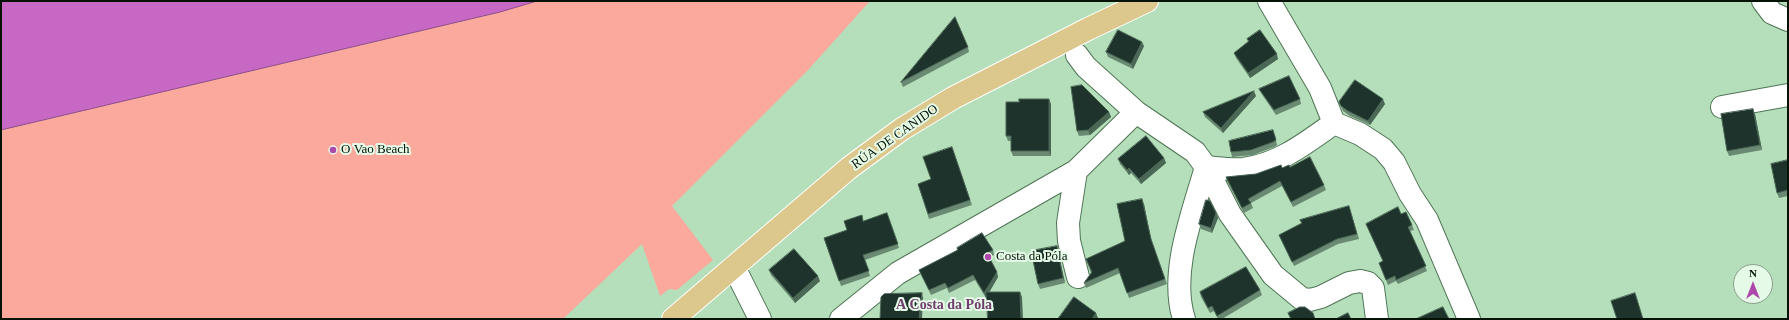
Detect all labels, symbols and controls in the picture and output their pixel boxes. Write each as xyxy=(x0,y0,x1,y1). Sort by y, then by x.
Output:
street label: RÚA DE CANIDO xyxy=(849,101,941,173)
place label: O Vao Beach xyxy=(341,142,410,158)
marker: O Vao Beach xyxy=(328,145,338,155)
place label: Costa da Póla xyxy=(996,249,1067,265)
marker: Costa da Póla xyxy=(983,252,993,262)
north arrow xyxy=(1733,264,1773,304)
text: N xyxy=(1749,267,1757,279)
district label: A Costa da Póla xyxy=(896,297,992,313)

